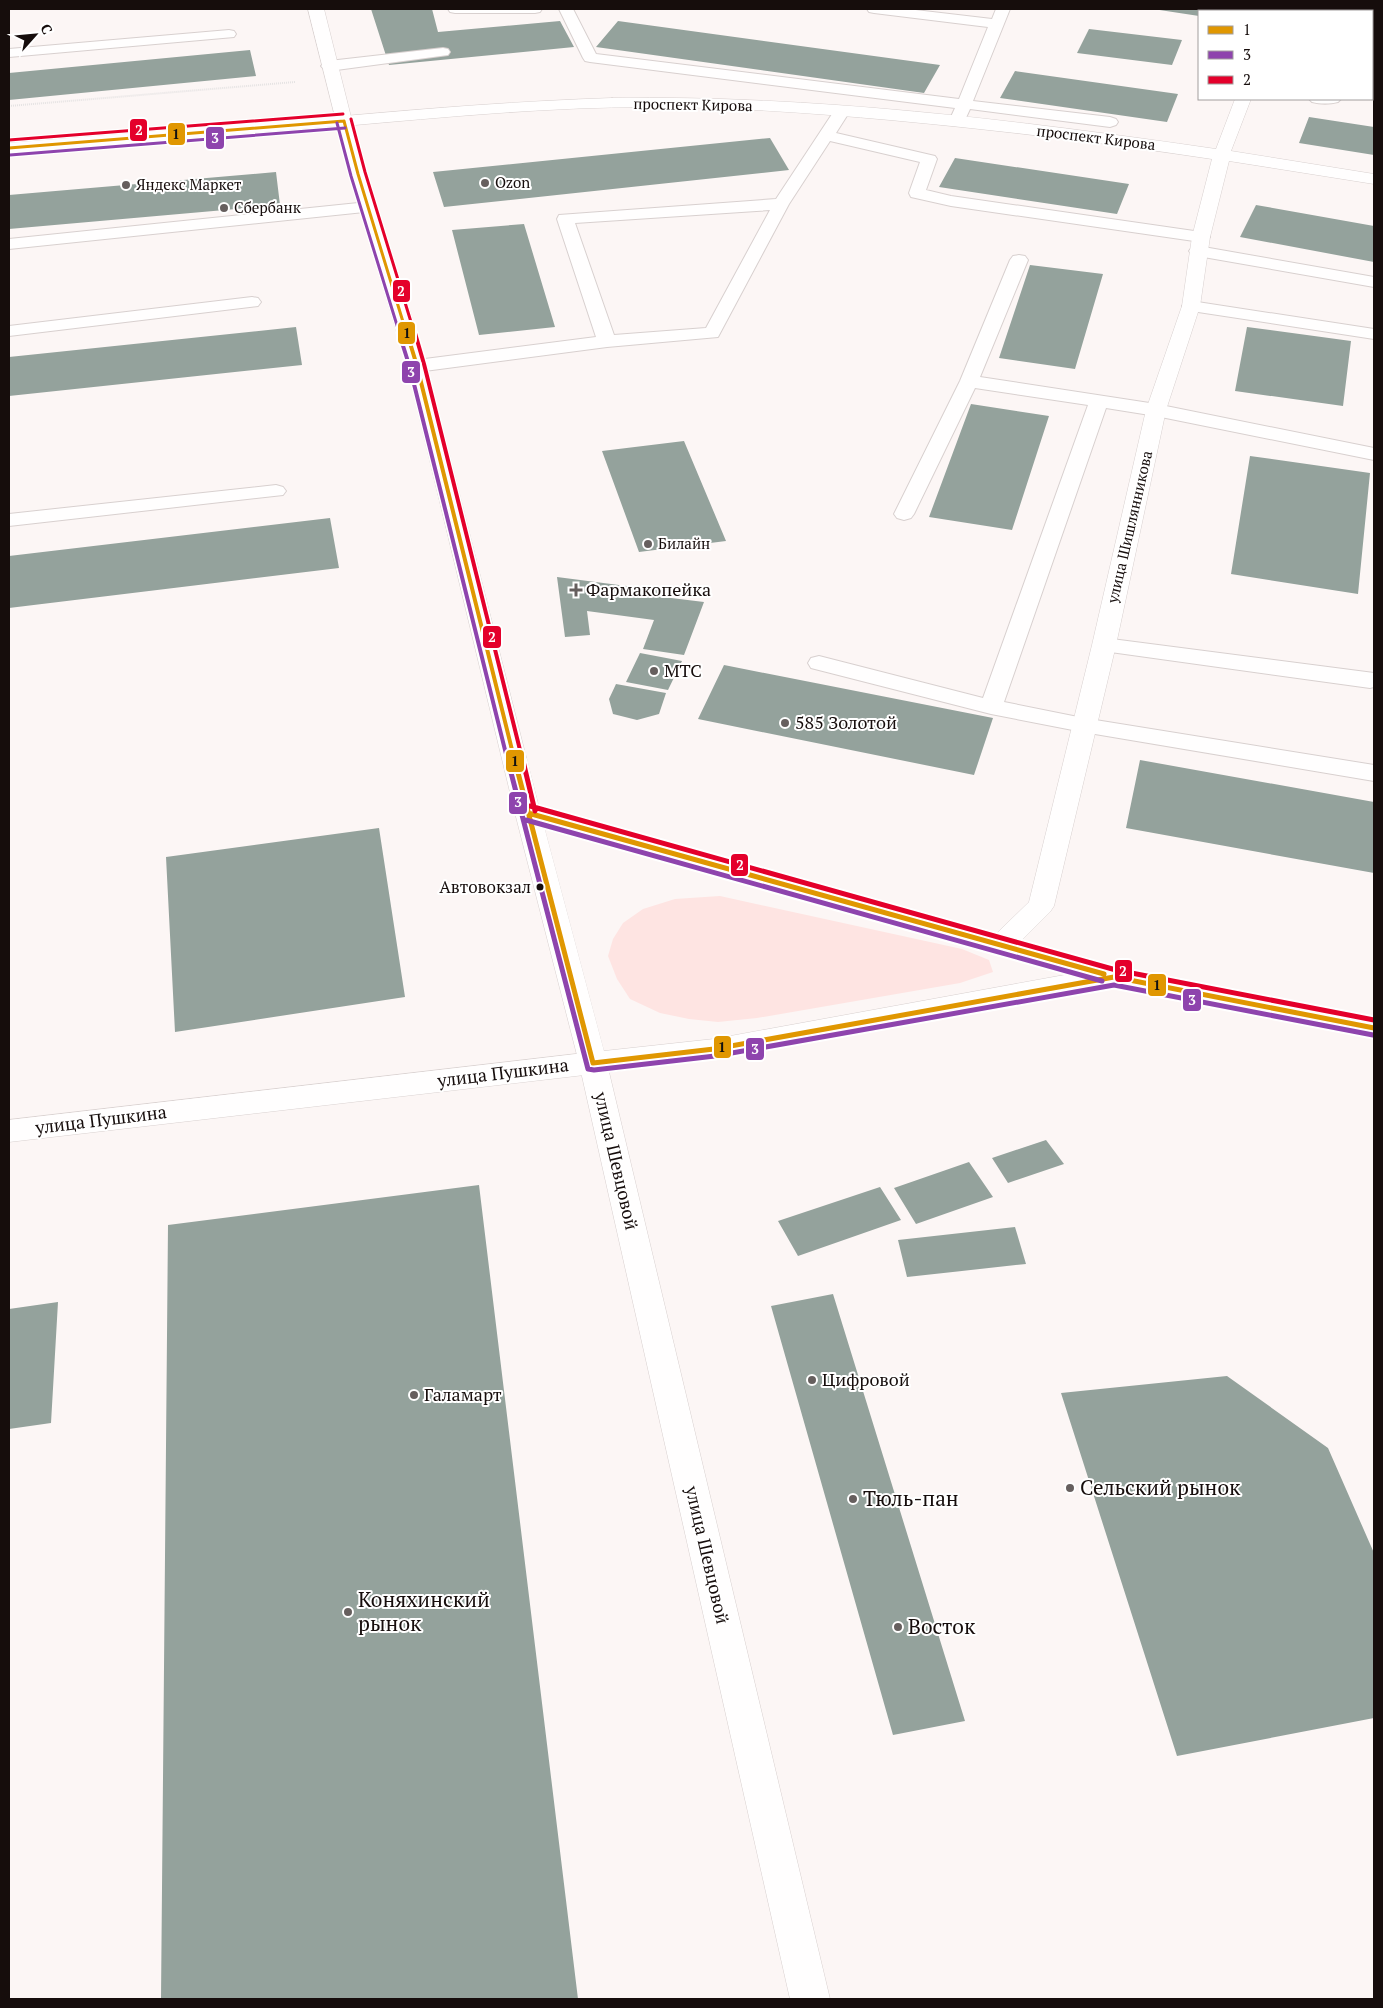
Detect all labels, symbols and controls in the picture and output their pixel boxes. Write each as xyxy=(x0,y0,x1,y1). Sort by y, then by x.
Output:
north arrow xyxy=(10,10,60,60)
legend xyxy=(1198,10,1373,100)
text: 1 xyxy=(1243,19,1251,39)
text: С xyxy=(36,20,58,37)
text: 3 xyxy=(1243,44,1251,64)
text: 2 xyxy=(1243,69,1251,89)
street label: проспект Кирова xyxy=(633,93,753,115)
line badge: 2 xyxy=(129,118,148,142)
text: 2 xyxy=(135,120,143,139)
street label: проспект Кирова xyxy=(1036,120,1157,154)
line badge: 1 xyxy=(167,122,186,146)
text: 1 xyxy=(172,124,180,143)
line badge: 3 xyxy=(205,126,225,150)
text: 3 xyxy=(211,128,219,147)
place label: Ozon xyxy=(495,172,530,192)
place label: Яндекс Маркет xyxy=(136,174,242,194)
marker: Ozon xyxy=(479,177,491,189)
marker: Яндекс Маркет xyxy=(120,179,132,191)
place label: Сбербанк xyxy=(234,197,302,217)
marker: Сбербанк xyxy=(218,202,230,214)
line badge: 2 xyxy=(392,279,411,303)
text: 2 xyxy=(397,281,405,300)
line badge: 1 xyxy=(397,321,416,345)
text: 1 xyxy=(403,323,411,342)
line badge: 3 xyxy=(401,360,421,384)
text: 3 xyxy=(407,362,415,381)
street label: улица Шишлянникова xyxy=(1102,448,1156,606)
place label: Билайн xyxy=(658,533,710,553)
marker: Билайн xyxy=(642,538,654,550)
place label: Фармакопейка xyxy=(586,577,711,601)
marker: Фармакопейка xyxy=(570,584,582,596)
line badge: 2 xyxy=(482,625,502,649)
text: 2 xyxy=(488,627,496,646)
place label: МТС xyxy=(664,658,702,682)
marker: МТС xyxy=(648,665,660,677)
place label: 585 Золотой xyxy=(795,710,897,734)
marker: 585 Золотой xyxy=(779,717,791,729)
line badge: 1 xyxy=(505,749,525,773)
text: 1 xyxy=(511,751,519,770)
line badge: 3 xyxy=(508,791,528,815)
text: 3 xyxy=(514,792,522,811)
line badge: 2 xyxy=(730,853,749,877)
text: 2 xyxy=(736,855,744,874)
place label: Автовокзал xyxy=(439,875,531,898)
marker: Автовокзал xyxy=(535,882,545,892)
line badge: 2 xyxy=(1114,959,1133,983)
text: 2 xyxy=(1119,961,1127,980)
line badge: 1 xyxy=(1147,973,1167,997)
text: 1 xyxy=(1153,975,1161,994)
line badge: 3 xyxy=(1182,988,1202,1012)
text: 3 xyxy=(1188,990,1196,1009)
line badge: 1 xyxy=(713,1035,732,1059)
text: 1 xyxy=(718,1037,726,1056)
line badge: 3 xyxy=(745,1037,765,1061)
text: 3 xyxy=(751,1039,759,1058)
street label: улица Пушкина xyxy=(435,1052,570,1092)
street label: улица Шевцовой xyxy=(589,1089,644,1232)
street label: улица Пушкина xyxy=(33,1099,168,1139)
place label: Цифровой xyxy=(822,1367,910,1391)
marker: Цифровой xyxy=(806,1374,818,1386)
place label: Галамарт xyxy=(424,1382,502,1406)
marker: Галамарт xyxy=(408,1389,420,1401)
place label: Сельский рынок xyxy=(1080,1473,1241,1501)
marker: Сельский рынок xyxy=(1064,1482,1076,1494)
street label: улица Шевцовой xyxy=(680,1483,735,1626)
place label: Тюль-пан xyxy=(863,1484,959,1512)
marker: Тюль-пан xyxy=(847,1493,859,1505)
place label: Коняхинский рынок xyxy=(358,1585,490,1637)
marker: Коняхинский рынок xyxy=(342,1606,354,1618)
place label: Восток xyxy=(908,1612,976,1640)
marker: Восток xyxy=(892,1621,904,1633)

